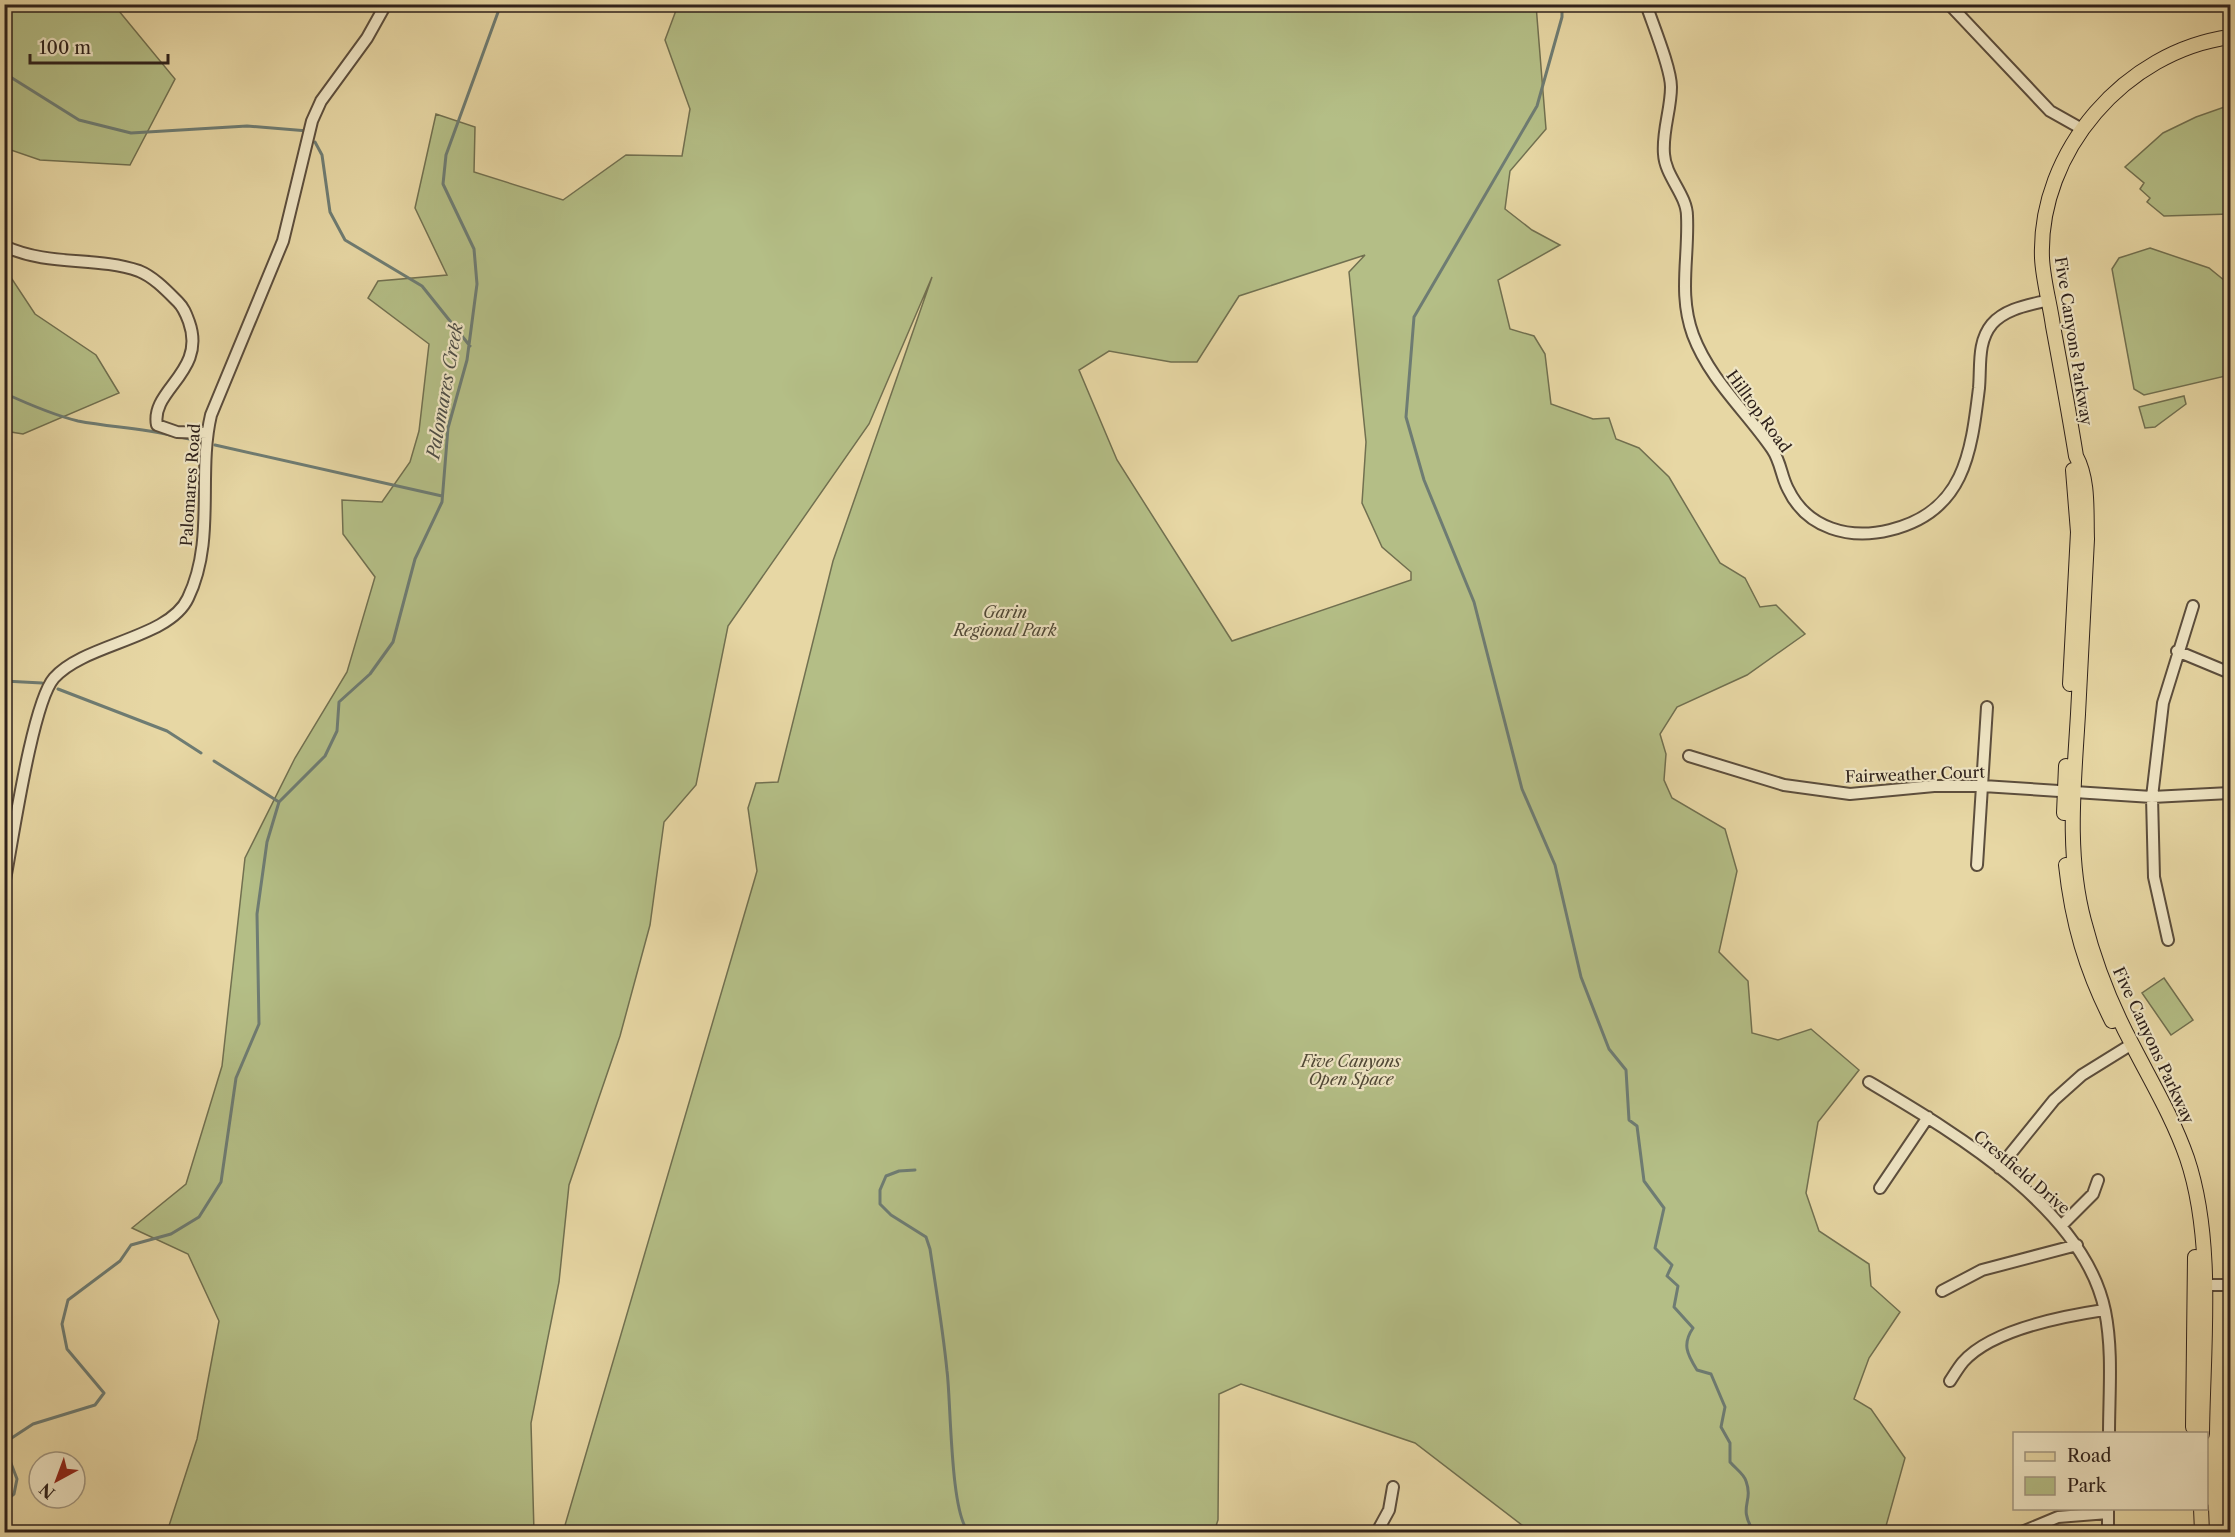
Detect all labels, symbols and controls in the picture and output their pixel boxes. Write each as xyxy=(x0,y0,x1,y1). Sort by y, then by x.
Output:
scale bar xyxy=(30,27,168,65)
text: 100 m xyxy=(39,37,91,59)
street label: Five Canyons Parkway xyxy=(2051,255,2097,428)
water label: Palomares Creek xyxy=(422,321,468,463)
street label: Hilltop Road xyxy=(1722,366,1796,456)
street label: Palomares Road xyxy=(176,423,204,547)
park label: Garin Regional Park xyxy=(951,602,1057,640)
street label: Fairweather Court xyxy=(1845,762,1986,786)
street label: Five Canyons Parkway xyxy=(2109,963,2200,1127)
park label: Five Canyons Open Space xyxy=(1299,1051,1401,1089)
street label: Crestfield Drive xyxy=(1970,1126,2074,1218)
legend xyxy=(2013,1432,2208,1510)
text: Road xyxy=(2067,1445,2112,1467)
north arrow xyxy=(27,1450,87,1510)
text: Park xyxy=(2067,1475,2108,1497)
text: N xyxy=(35,1479,59,1503)

